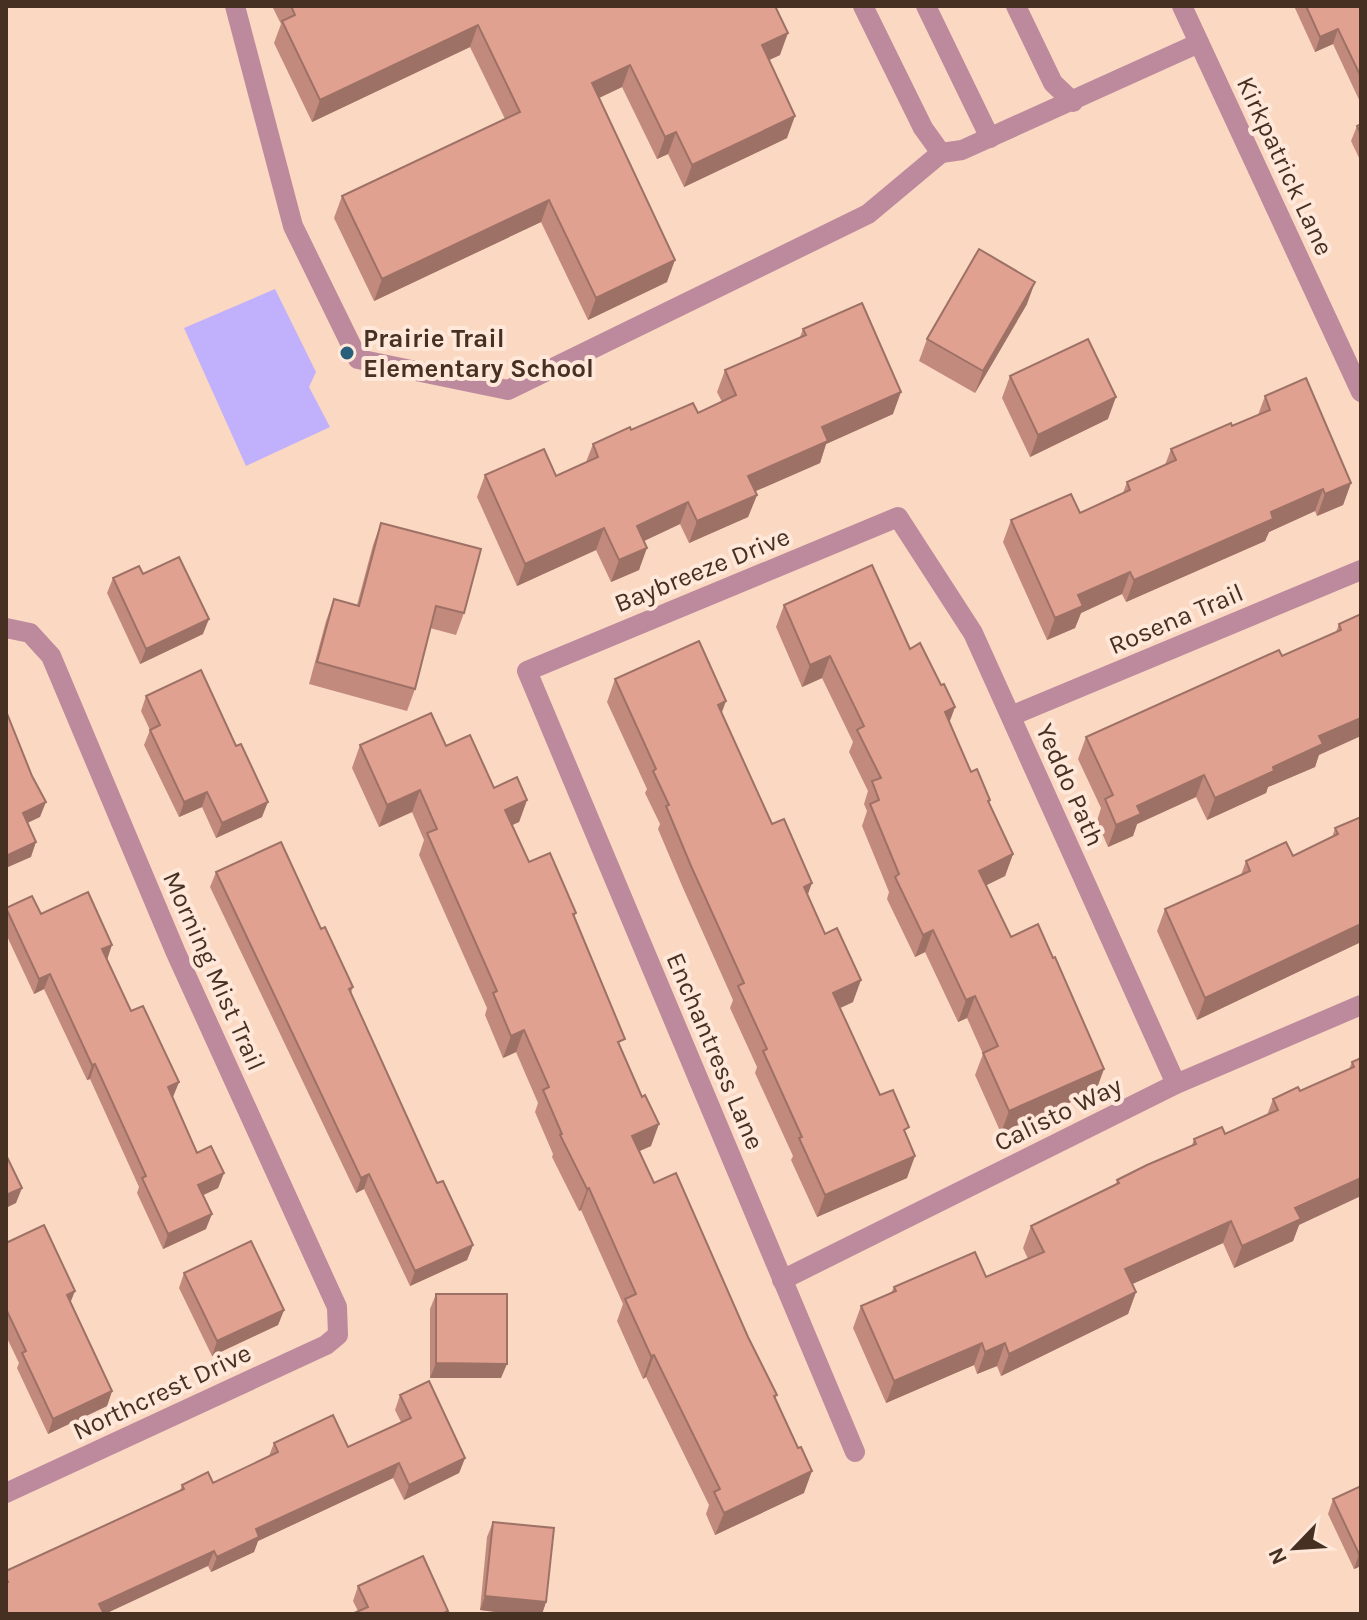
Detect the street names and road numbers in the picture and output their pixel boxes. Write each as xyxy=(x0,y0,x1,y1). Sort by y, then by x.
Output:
street label: Kirkpatrick Lane xyxy=(1230,72,1340,260)
street label: Baybreeze Drive xyxy=(610,521,794,619)
street label: Rosena Trail xyxy=(1104,577,1248,661)
street label: Yeddo Path xyxy=(1029,719,1111,851)
street label: Morning Mist Trail xyxy=(156,867,272,1075)
street label: Enchantress Lane xyxy=(660,948,770,1154)
street label: Calisto Way xyxy=(989,1070,1127,1158)
street label: Northcrest Drive xyxy=(68,1337,256,1447)

